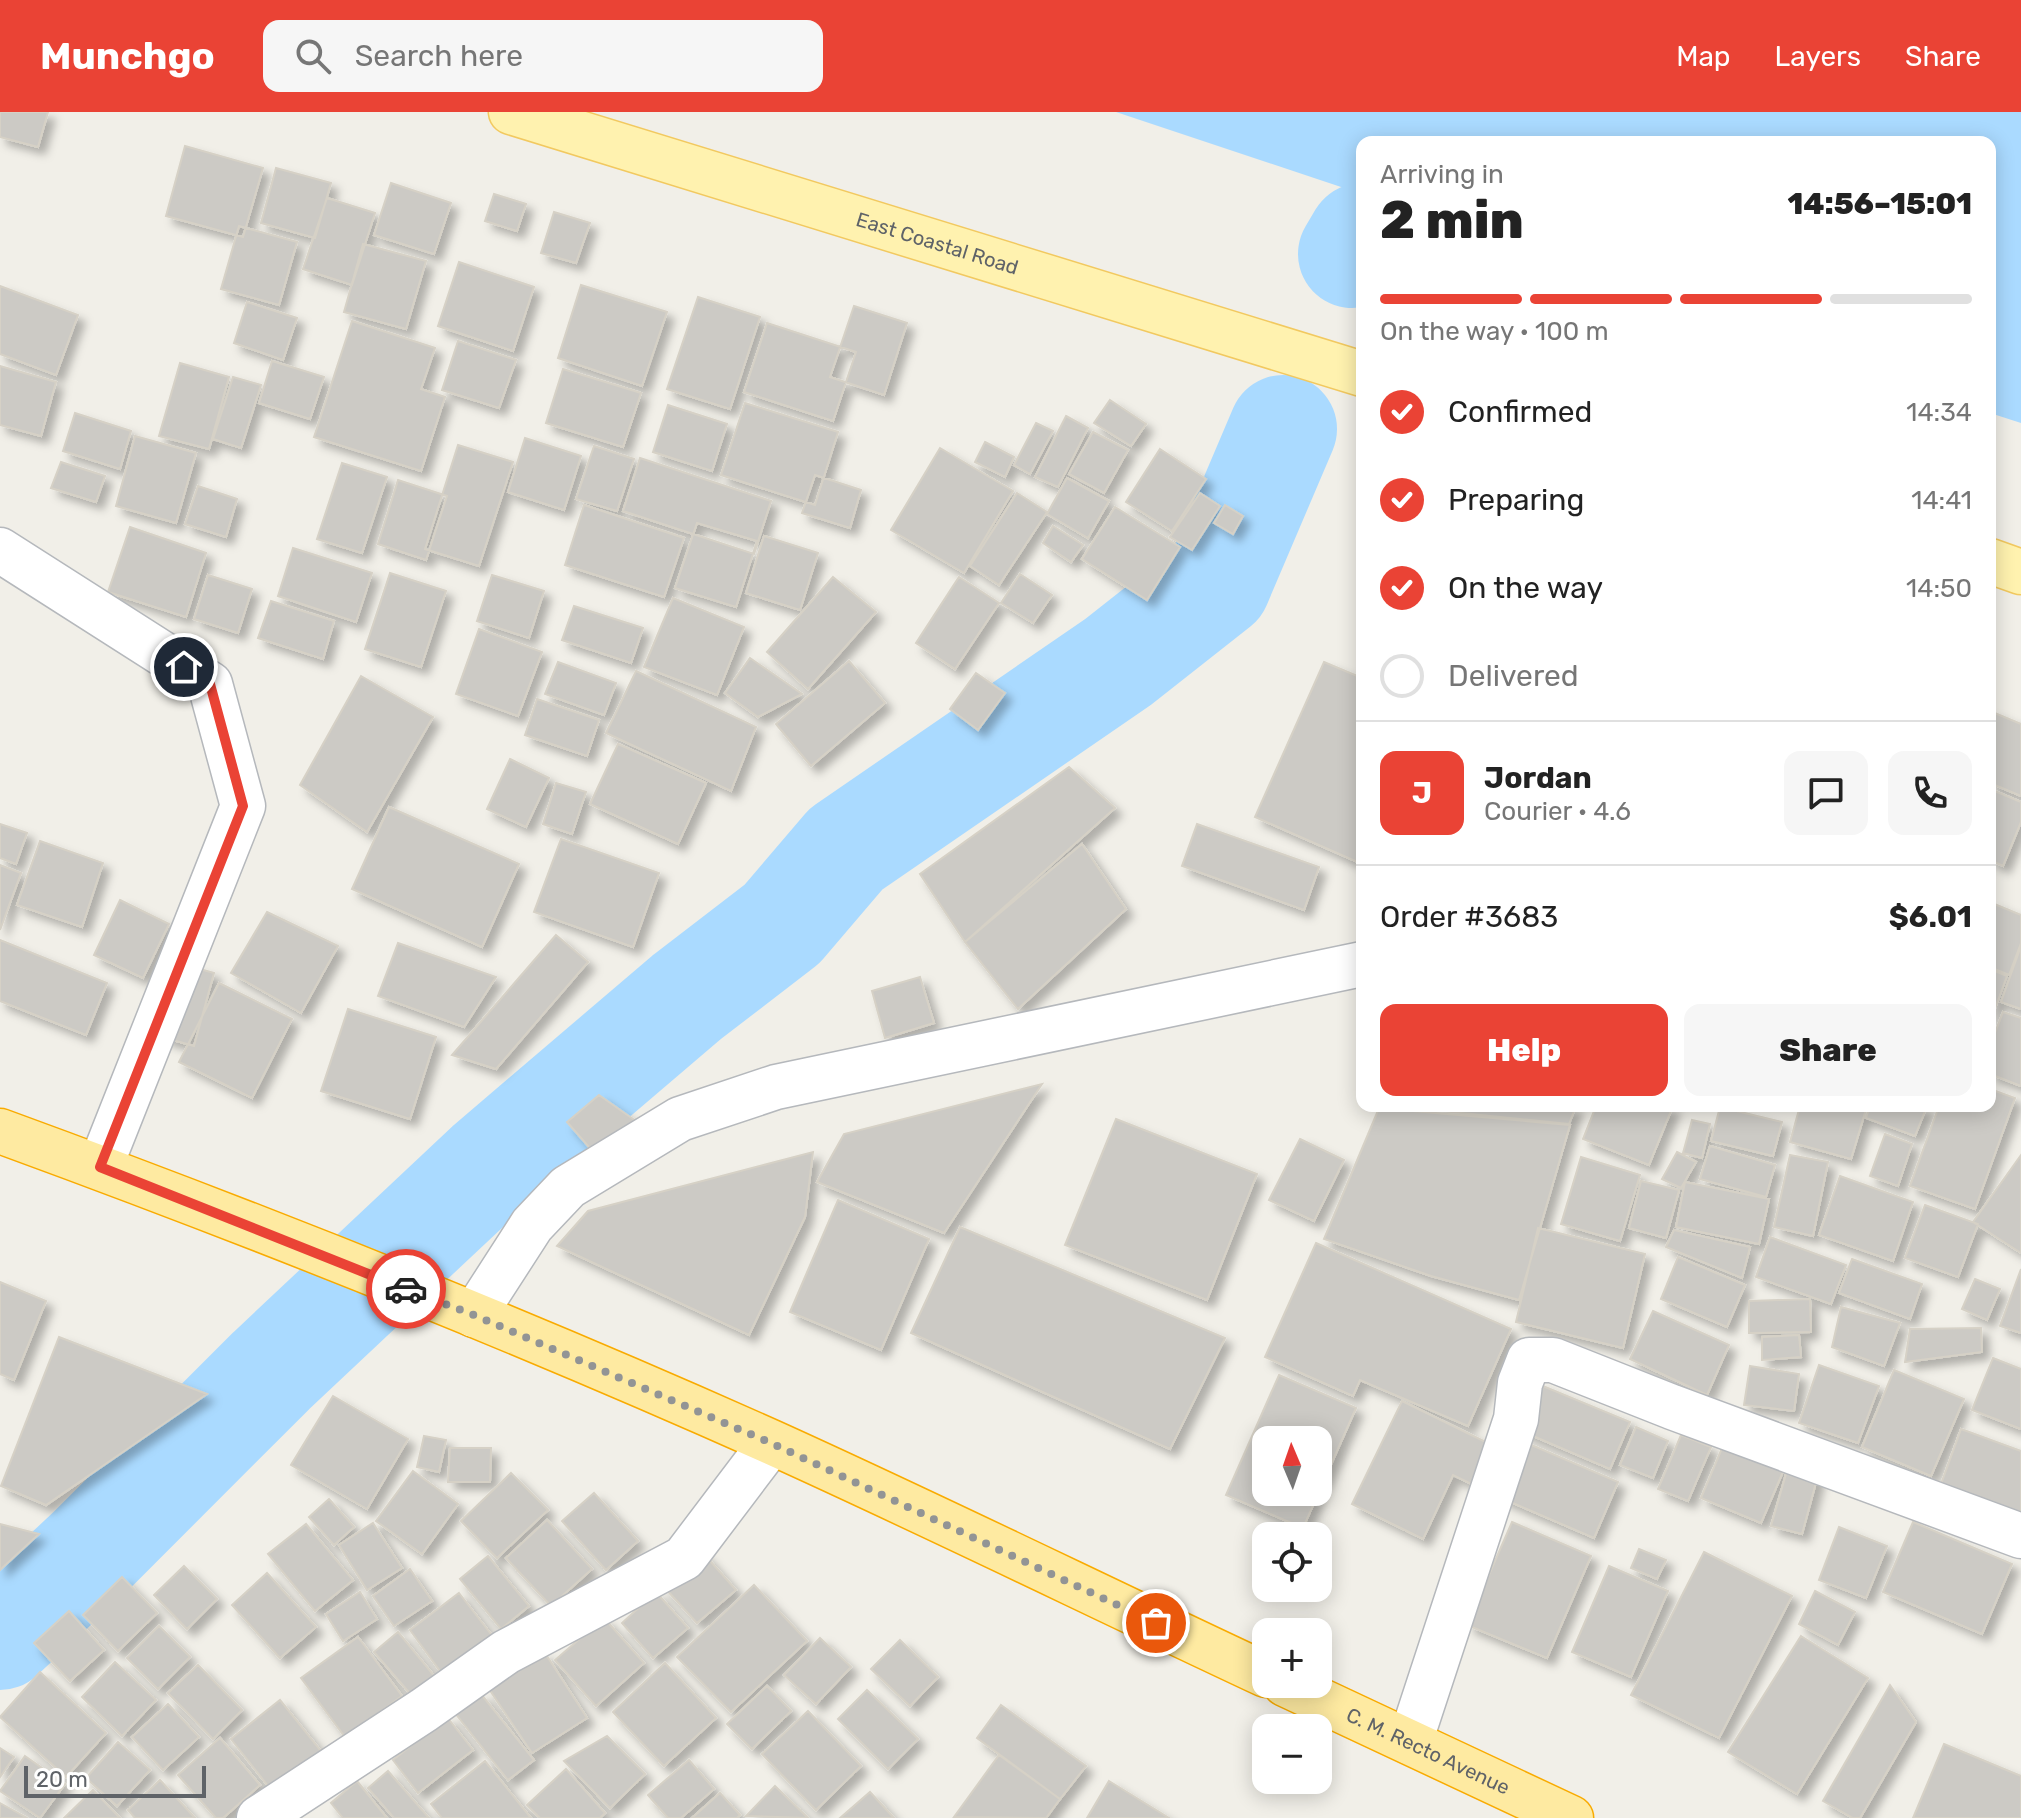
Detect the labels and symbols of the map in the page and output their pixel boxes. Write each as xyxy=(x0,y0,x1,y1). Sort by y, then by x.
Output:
street label: East Coastal Road xyxy=(853,207,1021,279)
pin xyxy=(150,633,218,701)
courier xyxy=(366,1249,446,1329)
north arrow xyxy=(1252,1426,1332,1506)
pin xyxy=(1122,1589,1190,1657)
street label: C. M. Recto Avenue xyxy=(1343,1702,1514,1800)
scale bar xyxy=(24,1762,206,1798)

